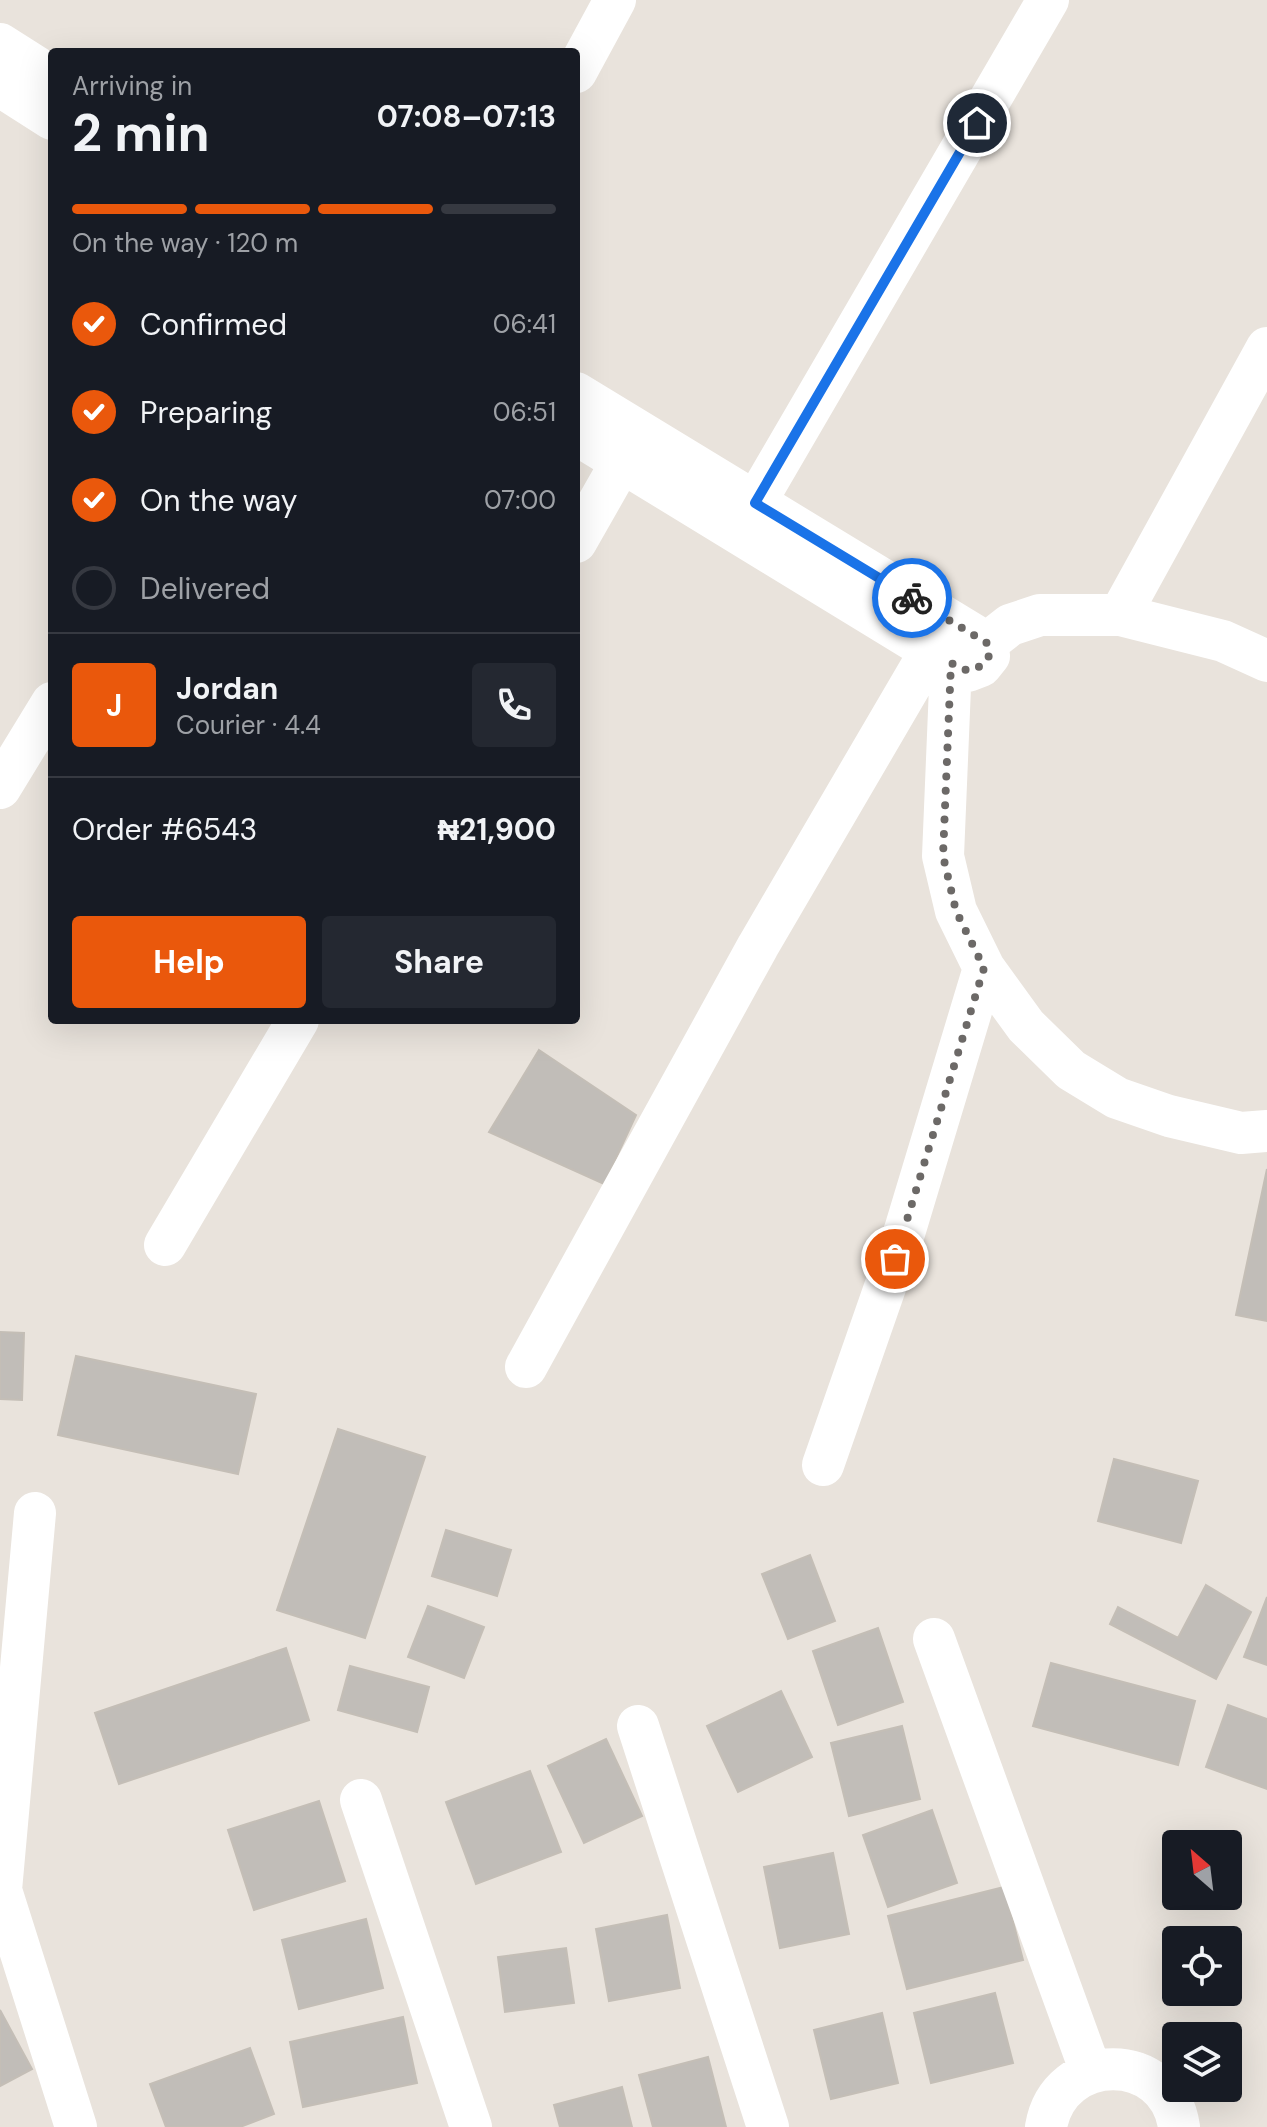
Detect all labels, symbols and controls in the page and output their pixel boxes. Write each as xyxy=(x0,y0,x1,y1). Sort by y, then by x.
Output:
text: Arriving in xyxy=(72,69,192,103)
pin xyxy=(943,89,1011,157)
text: 07:08–07:13 xyxy=(377,97,556,136)
text: 2 min xyxy=(72,99,210,167)
icon: home xyxy=(955,101,999,145)
text: On the way · 120 m xyxy=(72,226,298,260)
icon: check xyxy=(72,302,116,346)
text: Confirmed xyxy=(140,305,287,344)
text: 06:41 xyxy=(493,307,556,341)
icon: check xyxy=(72,390,116,434)
text: Preparing xyxy=(140,393,272,432)
text: 06:51 xyxy=(493,395,556,429)
icon: check xyxy=(72,478,116,522)
text: On the way xyxy=(140,481,297,520)
text: 07:00 xyxy=(484,483,556,517)
courier xyxy=(872,558,952,638)
text: Delivered xyxy=(140,569,270,608)
icon: bike xyxy=(890,576,934,620)
button: phone xyxy=(472,663,556,747)
text: Jordan xyxy=(176,669,278,708)
text: J xyxy=(106,686,122,725)
text: Courier · 4.4 xyxy=(176,708,321,742)
text: Order #6543 xyxy=(72,810,257,849)
text: ₦21,900 xyxy=(437,810,556,849)
button: Help xyxy=(72,916,306,1008)
button: Share xyxy=(322,916,556,1008)
pin xyxy=(861,1225,929,1293)
icon: bag xyxy=(873,1237,917,1281)
north arrow xyxy=(1162,1830,1242,1910)
map controls xyxy=(1162,1830,1242,2102)
button: locate xyxy=(1162,1926,1242,2006)
button: layers xyxy=(1162,2022,1242,2102)

